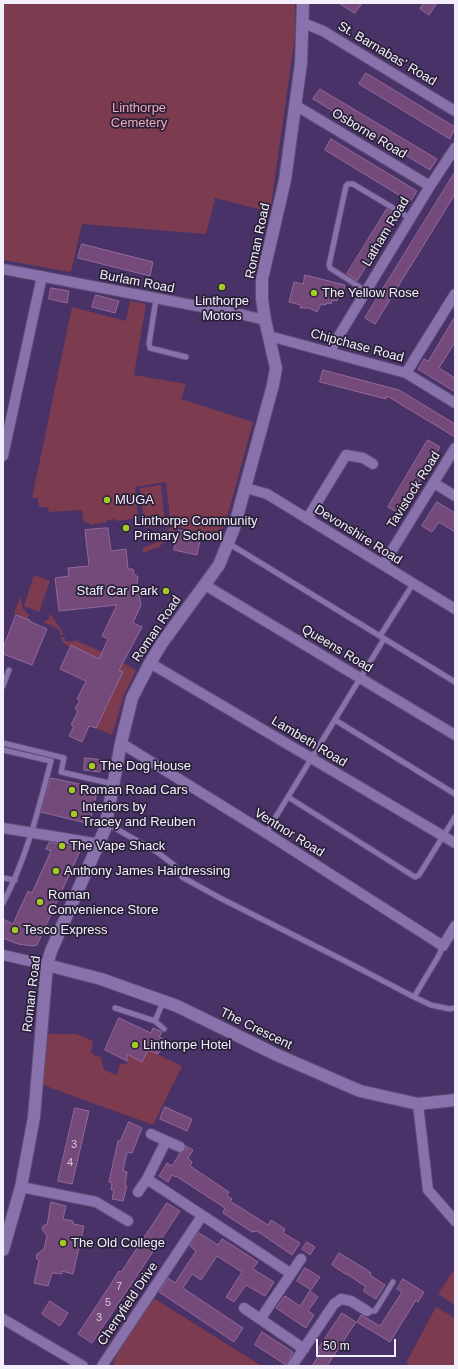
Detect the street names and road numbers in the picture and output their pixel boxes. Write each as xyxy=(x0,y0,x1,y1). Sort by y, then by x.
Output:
street label: St. Barnabas' Road xyxy=(335,18,439,90)
street label: Osborne Road xyxy=(329,106,409,162)
street label: Latham Road xyxy=(359,195,413,269)
street label: Roman Road xyxy=(242,202,274,280)
street label: Burlam Road xyxy=(98,267,176,297)
street label: Chipchase Road xyxy=(309,326,405,366)
street label: Tavistock Road xyxy=(384,448,444,532)
street label: Devonshire Road xyxy=(311,502,405,568)
street label: Roman Road xyxy=(129,593,185,665)
street label: Queens Road xyxy=(299,622,375,676)
street label: Lambeth Road xyxy=(268,713,350,771)
street label: Ventnor Road xyxy=(251,805,327,861)
street label: Roman Road xyxy=(20,955,44,1033)
street label: The Crescent xyxy=(218,1005,294,1053)
street label: Cherryfield Drive xyxy=(94,1260,162,1348)

